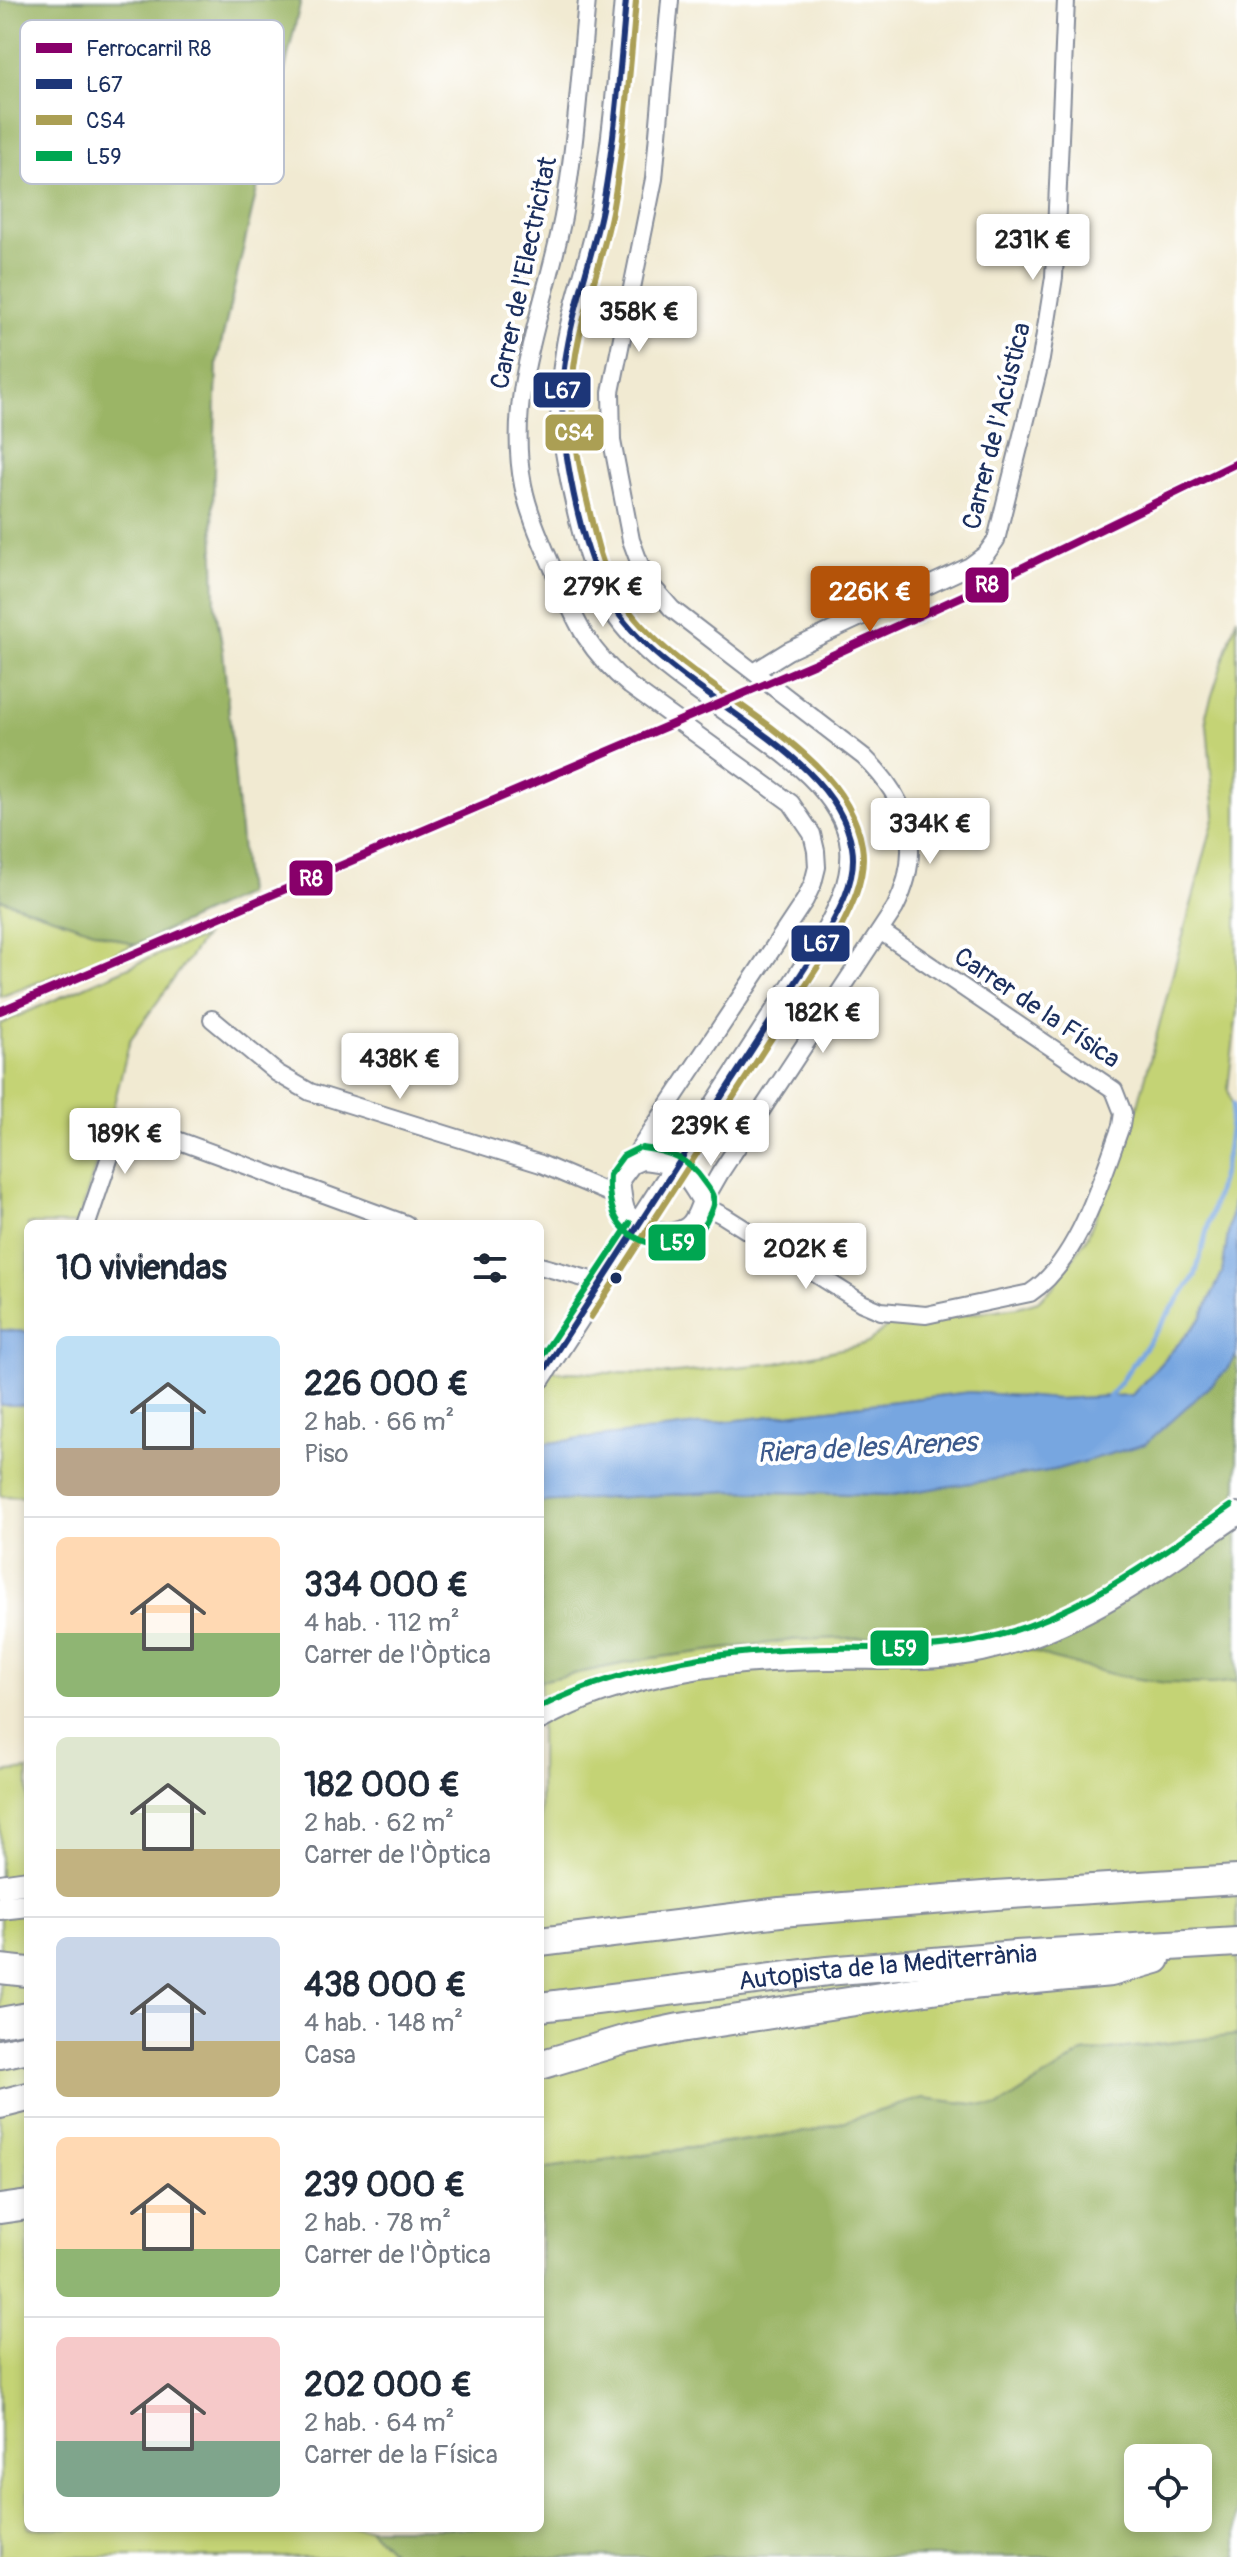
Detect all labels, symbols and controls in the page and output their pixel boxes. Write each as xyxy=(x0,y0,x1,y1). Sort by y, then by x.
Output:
legend xyxy=(20,20,284,184)
text: Ferrocarril R8 xyxy=(86,35,211,63)
text: L67 xyxy=(86,71,123,99)
text: CS4 xyxy=(86,107,125,135)
text: L59 xyxy=(86,143,122,171)
street label: Carrer de l'Electricitat xyxy=(484,153,564,392)
pin: 231K € xyxy=(968,214,1098,282)
text: 231K € xyxy=(995,224,1071,256)
pin: 358K € xyxy=(574,286,704,354)
text: 358K € xyxy=(599,296,679,328)
street label: Carrer de l'Acústica xyxy=(956,319,1038,533)
line badge: L67 xyxy=(532,371,592,409)
text: L67 xyxy=(544,377,581,405)
line badge: CS4 xyxy=(544,413,605,452)
text: CS4 xyxy=(554,419,594,447)
pin: 279K € xyxy=(538,561,668,629)
pin: 226K € xyxy=(805,566,935,634)
line badge: R8 xyxy=(964,566,1010,604)
text: 279K € xyxy=(563,571,643,603)
text: R8 xyxy=(975,571,999,599)
text: 226K € xyxy=(829,576,911,608)
pin: 334K € xyxy=(865,798,995,866)
text: 334K € xyxy=(889,808,971,840)
line badge: R8 xyxy=(288,859,334,897)
text: R8 xyxy=(299,865,323,893)
line badge: L67 xyxy=(790,924,851,963)
text: L67 xyxy=(803,930,840,958)
street label: Carrer de la Física xyxy=(948,941,1126,1075)
pin: 182K € xyxy=(758,987,888,1055)
text: 182K € xyxy=(785,997,861,1029)
pin: 438K € xyxy=(335,1033,465,1101)
text: 438K € xyxy=(359,1043,441,1075)
pin: 239K € xyxy=(646,1100,776,1168)
pin: 189K € xyxy=(60,1108,190,1176)
text: 239K € xyxy=(671,1110,751,1142)
text: 189K € xyxy=(87,1118,163,1150)
line badge: L59 xyxy=(647,1223,707,1262)
pin: 202K € xyxy=(741,1223,871,1291)
text: L59 xyxy=(659,1229,695,1257)
text: 202K € xyxy=(763,1233,849,1265)
icon: filters xyxy=(468,1246,512,1290)
text: 10 viviendas xyxy=(56,1247,227,1290)
unlabelled marker xyxy=(608,1270,624,1286)
text: 226 000 € xyxy=(304,1363,469,1406)
icon: home xyxy=(120,1368,216,1464)
text: 2 hab. · 66 m² xyxy=(304,1406,455,1438)
water label: Riera de les Arenes xyxy=(756,1425,981,1471)
text: Piso xyxy=(304,1438,349,1470)
text: 334 000 € xyxy=(304,1564,469,1607)
icon: home xyxy=(120,1569,216,1665)
text: 4 hab. · 112 m² xyxy=(304,1607,460,1639)
line badge: L59 xyxy=(869,1629,930,1667)
text: L59 xyxy=(881,1635,917,1663)
text: Carrer de l'Òptica xyxy=(304,1639,491,1671)
text: 182 000 € xyxy=(304,1764,460,1807)
icon: home xyxy=(120,1769,216,1865)
text: 2 hab. · 62 m² xyxy=(304,1807,454,1839)
text: Carrer de l'Òptica xyxy=(304,1839,491,1871)
street label: Autopista de la Mediterrània xyxy=(736,1938,1038,1998)
text: 438 000 € xyxy=(304,1964,467,2007)
icon: home xyxy=(120,1969,216,2065)
text: 4 hab. · 148 m² xyxy=(304,2007,463,2039)
text: Casa xyxy=(304,2039,356,2071)
text: 239 000 € xyxy=(304,2164,465,2207)
icon: home xyxy=(120,2169,216,2265)
text: 2 hab. · 78 m² xyxy=(304,2207,451,2239)
text: Carrer de l'Òptica xyxy=(304,2239,491,2271)
text: 202 000 € xyxy=(304,2364,472,2407)
icon: home xyxy=(120,2369,216,2465)
text: 2 hab. · 64 m² xyxy=(304,2407,454,2439)
text: Carrer de la Física xyxy=(304,2439,498,2471)
map controls xyxy=(1124,2444,1212,2532)
button: locate xyxy=(1124,2444,1212,2532)

